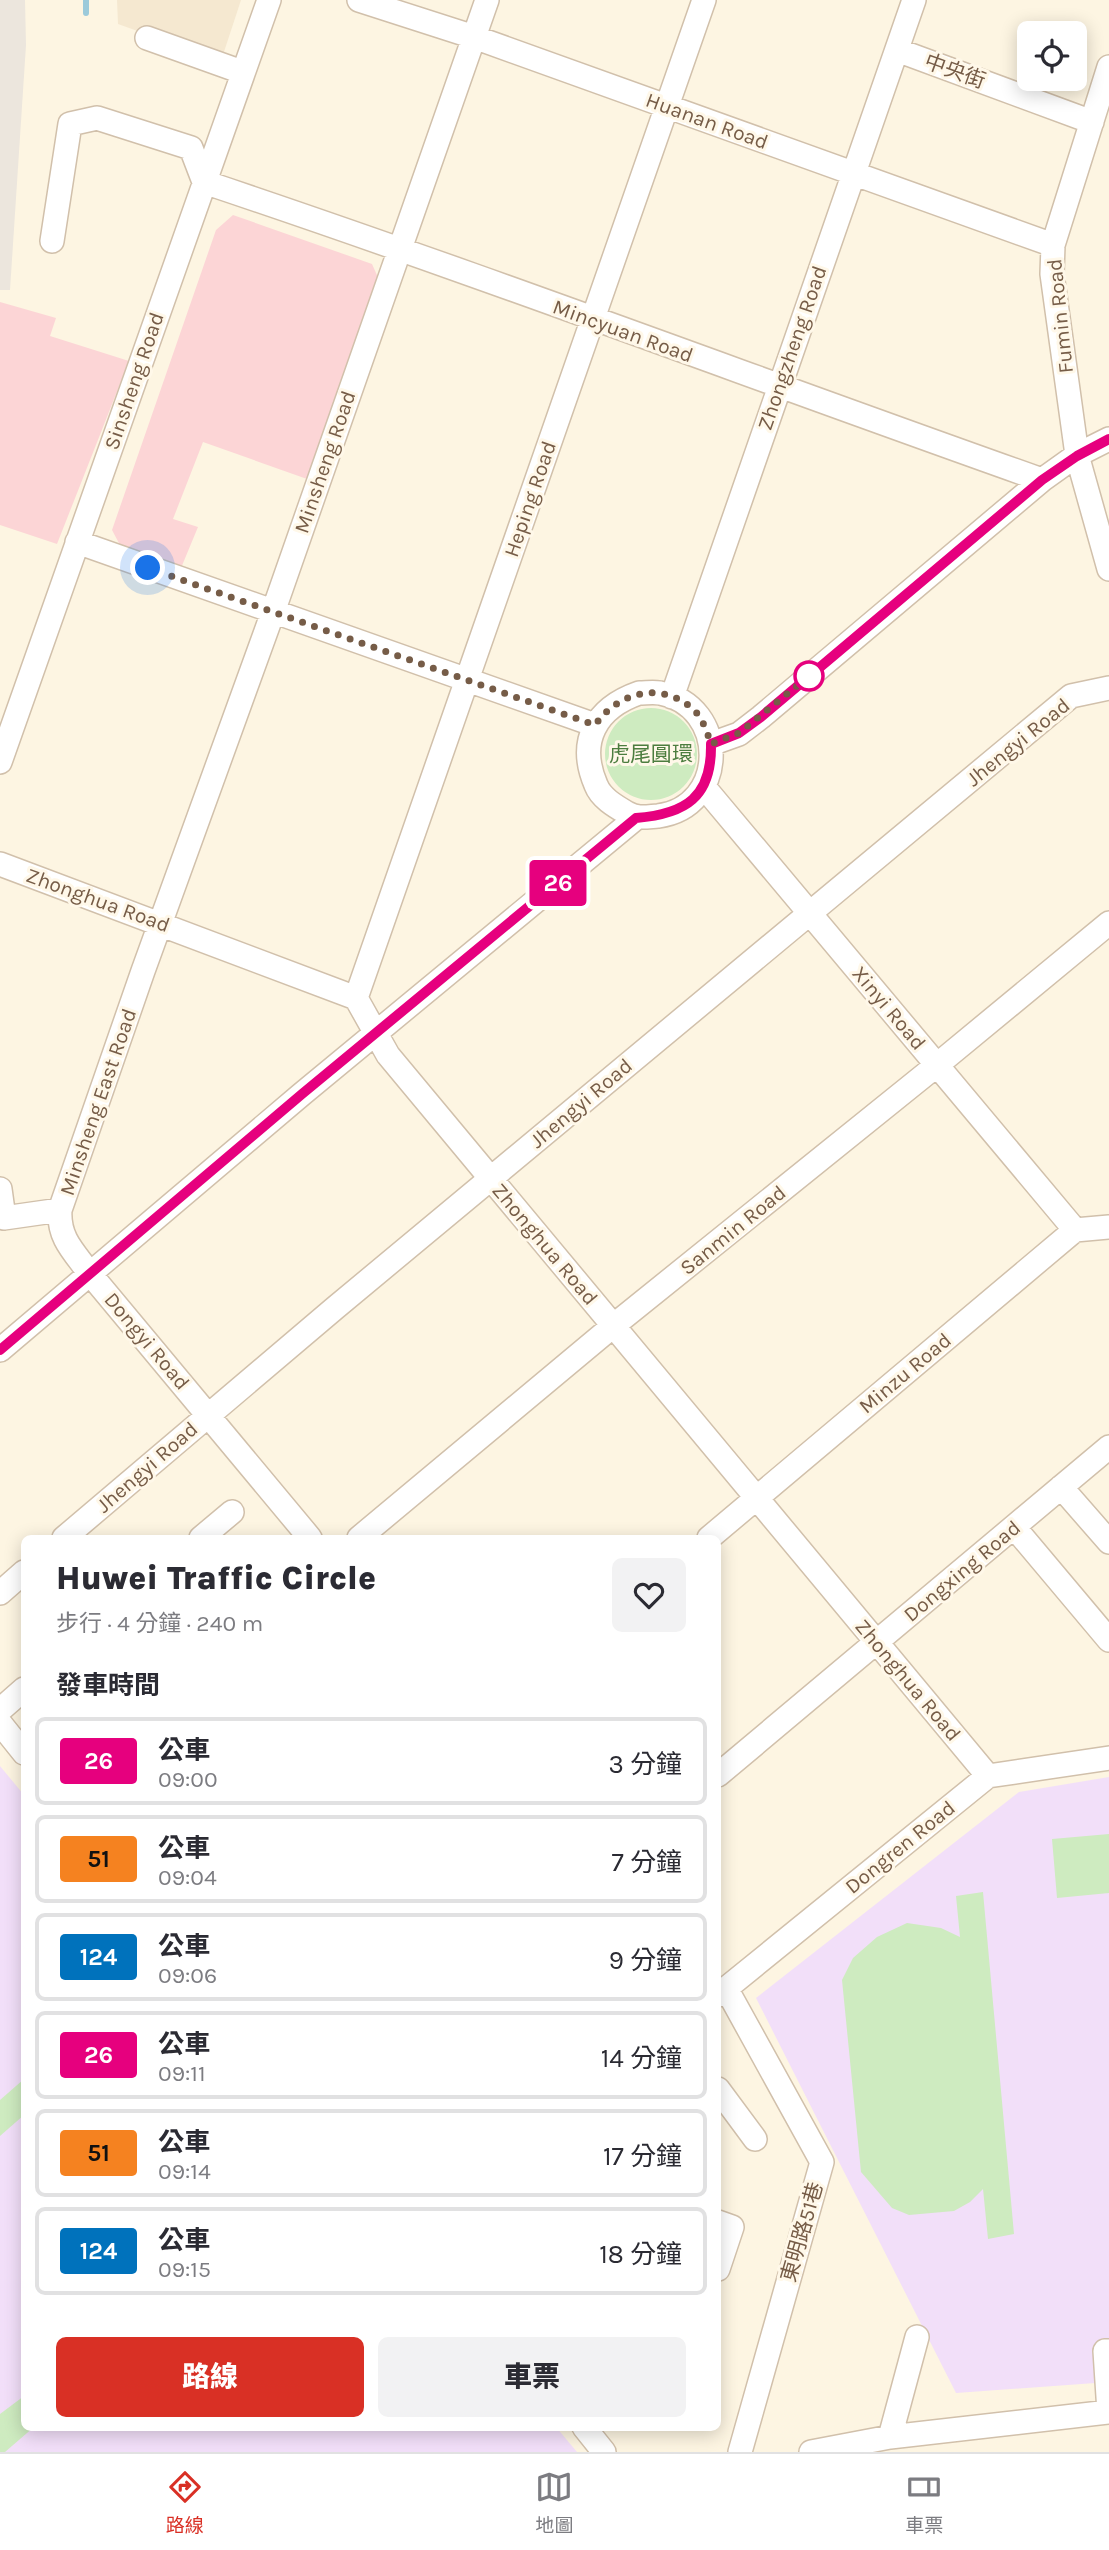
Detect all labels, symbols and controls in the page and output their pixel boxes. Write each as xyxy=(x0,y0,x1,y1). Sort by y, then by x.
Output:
map controls xyxy=(1017,21,1087,91)
button: locate xyxy=(1017,21,1087,91)
street label: 中央街 xyxy=(921,49,989,93)
street label: Huanan Road xyxy=(642,88,772,154)
street label: Fumin Road xyxy=(1042,257,1078,375)
street label: Zhongzheng Road xyxy=(753,263,831,433)
street label: Mincyuan Road xyxy=(550,294,696,368)
street label: Sinsheng Road xyxy=(99,309,169,453)
street label: Minsheng Road xyxy=(289,388,361,536)
street label: Heping Road xyxy=(499,438,561,560)
your location xyxy=(130,550,165,585)
unlabelled marker xyxy=(794,661,824,691)
street label: Jhengyi Road xyxy=(961,693,1075,791)
park label: 虎尾圓環 xyxy=(609,742,693,766)
line badge: 26 xyxy=(526,860,590,906)
street label: Zhonghua Road xyxy=(23,863,173,937)
text: 26 xyxy=(543,869,573,897)
street label: Xinyi Road xyxy=(847,961,931,1055)
street label: Minsheng East Road xyxy=(55,1005,141,1199)
street label: Jhengyi Road xyxy=(525,1053,637,1153)
street label: Zhonghua Road xyxy=(487,1178,603,1310)
street label: Sanmin Road xyxy=(675,1180,791,1280)
street label: Dongyi Road xyxy=(99,1287,195,1395)
street label: Minzu Road xyxy=(854,1328,956,1418)
street label: Jhengyi Road xyxy=(92,1417,202,1517)
street label: Dongxing Road xyxy=(899,1515,1025,1627)
button: heart xyxy=(612,1558,686,1632)
text: Huwei Traffic Circle xyxy=(56,1559,376,1597)
text: 步行 · 4 分鐘 · 240 m xyxy=(56,1610,263,1637)
street label: Zhonghua Road xyxy=(850,1614,966,1746)
text: 發車時間 xyxy=(56,1670,160,1701)
text: 公車 xyxy=(158,1735,210,1766)
text: 26 xyxy=(84,1747,113,1775)
text: 3 分鐘 xyxy=(608,1749,682,1780)
text: 09:00 xyxy=(158,1766,218,1793)
street label: Dongren Road xyxy=(840,1795,960,1899)
text: 公車 xyxy=(158,1833,210,1864)
text: 51 xyxy=(87,1845,110,1873)
text: 7 分鐘 xyxy=(612,1847,682,1878)
text: 09:04 xyxy=(158,1864,217,1891)
text: 公車 xyxy=(158,1931,210,1962)
text: 124 xyxy=(80,1943,117,1971)
text: 9 分鐘 xyxy=(609,1945,682,1976)
text: 09:06 xyxy=(158,1962,217,1989)
text: 公車 xyxy=(158,2029,210,2060)
text: 26 xyxy=(84,2041,113,2069)
text: 14 分鐘 xyxy=(601,2043,682,2074)
text: 09:11 xyxy=(158,2060,206,2087)
text: 公車 xyxy=(158,2127,210,2158)
text: 51 xyxy=(87,2139,110,2167)
text: 17 分鐘 xyxy=(603,2141,682,2172)
text: 09:14 xyxy=(158,2158,211,2185)
street label: 東明路51巷 xyxy=(776,2179,828,2285)
text: 公車 xyxy=(158,2225,210,2256)
text: 124 xyxy=(80,2237,117,2265)
text: 18 分鐘 xyxy=(599,2239,682,2270)
text: 09:15 xyxy=(158,2256,211,2283)
button: 路線 xyxy=(56,2337,364,2417)
button: 車票 xyxy=(378,2337,686,2417)
tab: 路線 xyxy=(166,2468,204,2537)
tab: 地圖 xyxy=(535,2468,573,2537)
tab: 車票 xyxy=(905,2468,943,2537)

